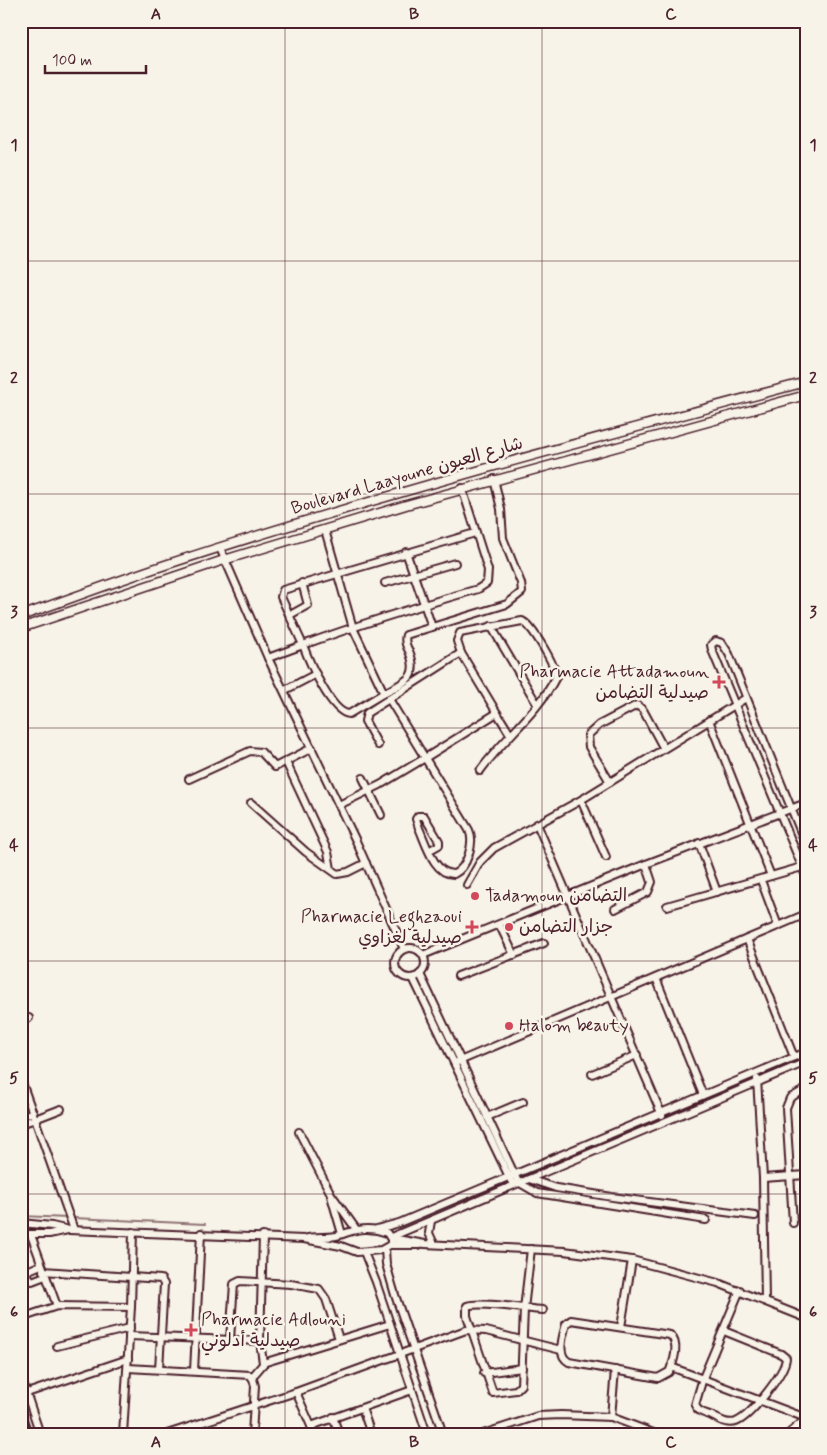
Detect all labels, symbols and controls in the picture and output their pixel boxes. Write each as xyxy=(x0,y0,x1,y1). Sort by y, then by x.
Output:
text: A xyxy=(151,4,161,25)
text: B xyxy=(409,4,419,25)
text: C xyxy=(665,4,677,25)
scale bar xyxy=(45,42,146,74)
text: 100 m xyxy=(52,51,92,71)
text: 1 xyxy=(10,135,18,156)
text: 1 xyxy=(809,135,817,156)
text: 2 xyxy=(10,368,18,389)
text: 2 xyxy=(809,368,817,389)
street label: Boulevard Laayoune شارع العيون xyxy=(288,431,526,521)
text: 3 xyxy=(10,602,18,623)
text: 3 xyxy=(809,602,817,623)
place label: Pharmacie Attadamoun صيدلية التضامن xyxy=(519,660,709,705)
marker: Pharmacie Attadamoun صيدلية التضامن xyxy=(713,676,725,688)
text: 4 xyxy=(9,835,19,856)
text: 4 xyxy=(808,835,818,856)
place label: Tadamoun التضامن xyxy=(485,884,627,908)
marker: Tadamoun التضامن xyxy=(469,890,481,902)
place label: Pharmacie Leghzaoui صيدلية لغزاوي xyxy=(301,905,462,950)
place label: جزار التضامن xyxy=(519,915,613,939)
marker: Pharmacie Leghzaoui صيدلية لغزاوي xyxy=(466,921,478,933)
marker: جزار التضامن xyxy=(503,921,515,933)
place label: Halom beauty xyxy=(519,1014,629,1038)
marker: Halom beauty xyxy=(503,1020,515,1032)
text: 5 xyxy=(9,1068,19,1089)
text: 5 xyxy=(808,1068,818,1089)
text: 6 xyxy=(10,1302,18,1323)
text: 6 xyxy=(809,1302,817,1323)
place label: Pharmacie Adlouni صيدلية أدلوني xyxy=(201,1308,346,1356)
marker: Pharmacie Adlouni صيدلية أدلوني xyxy=(185,1324,197,1336)
text: A xyxy=(151,1432,161,1453)
text: B xyxy=(409,1432,419,1453)
text: C xyxy=(665,1432,677,1453)

